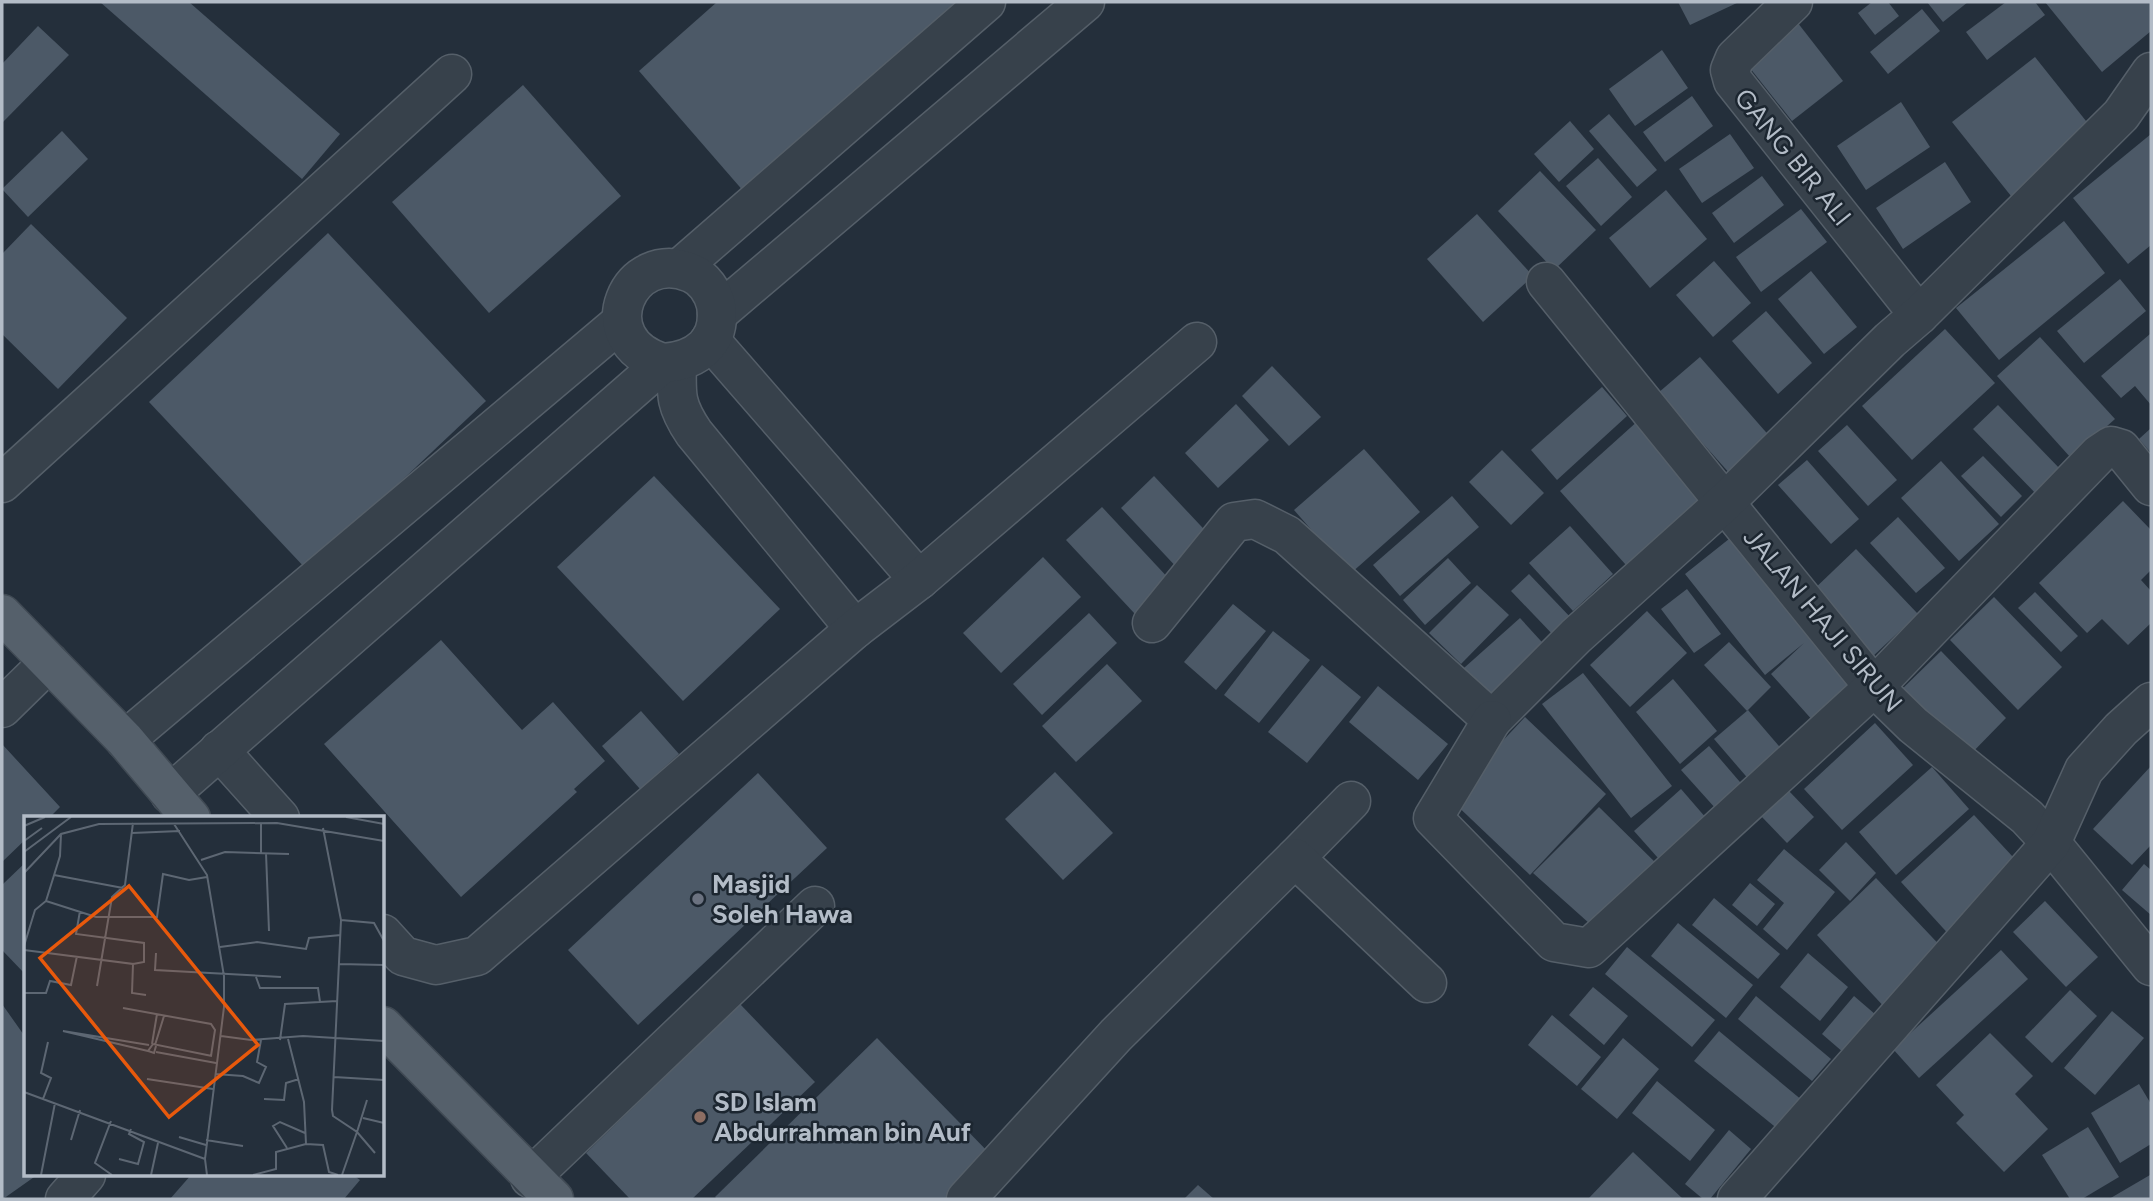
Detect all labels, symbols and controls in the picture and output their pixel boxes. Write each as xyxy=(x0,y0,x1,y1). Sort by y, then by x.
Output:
street label: GANG BIR ALI xyxy=(1728,82,1858,232)
street label: JALAN HAJI SIRUN xyxy=(1737,521,1909,719)
inset map xyxy=(24,816,385,1176)
place label: Masjid Soleh Hawa xyxy=(712,868,853,930)
marker: Masjid Soleh Hawa xyxy=(690,891,706,907)
place label: SD Islam Abdurrahman bin Auf xyxy=(714,1086,972,1148)
marker: SD Islam Abdurrahman bin Auf xyxy=(692,1109,708,1125)

